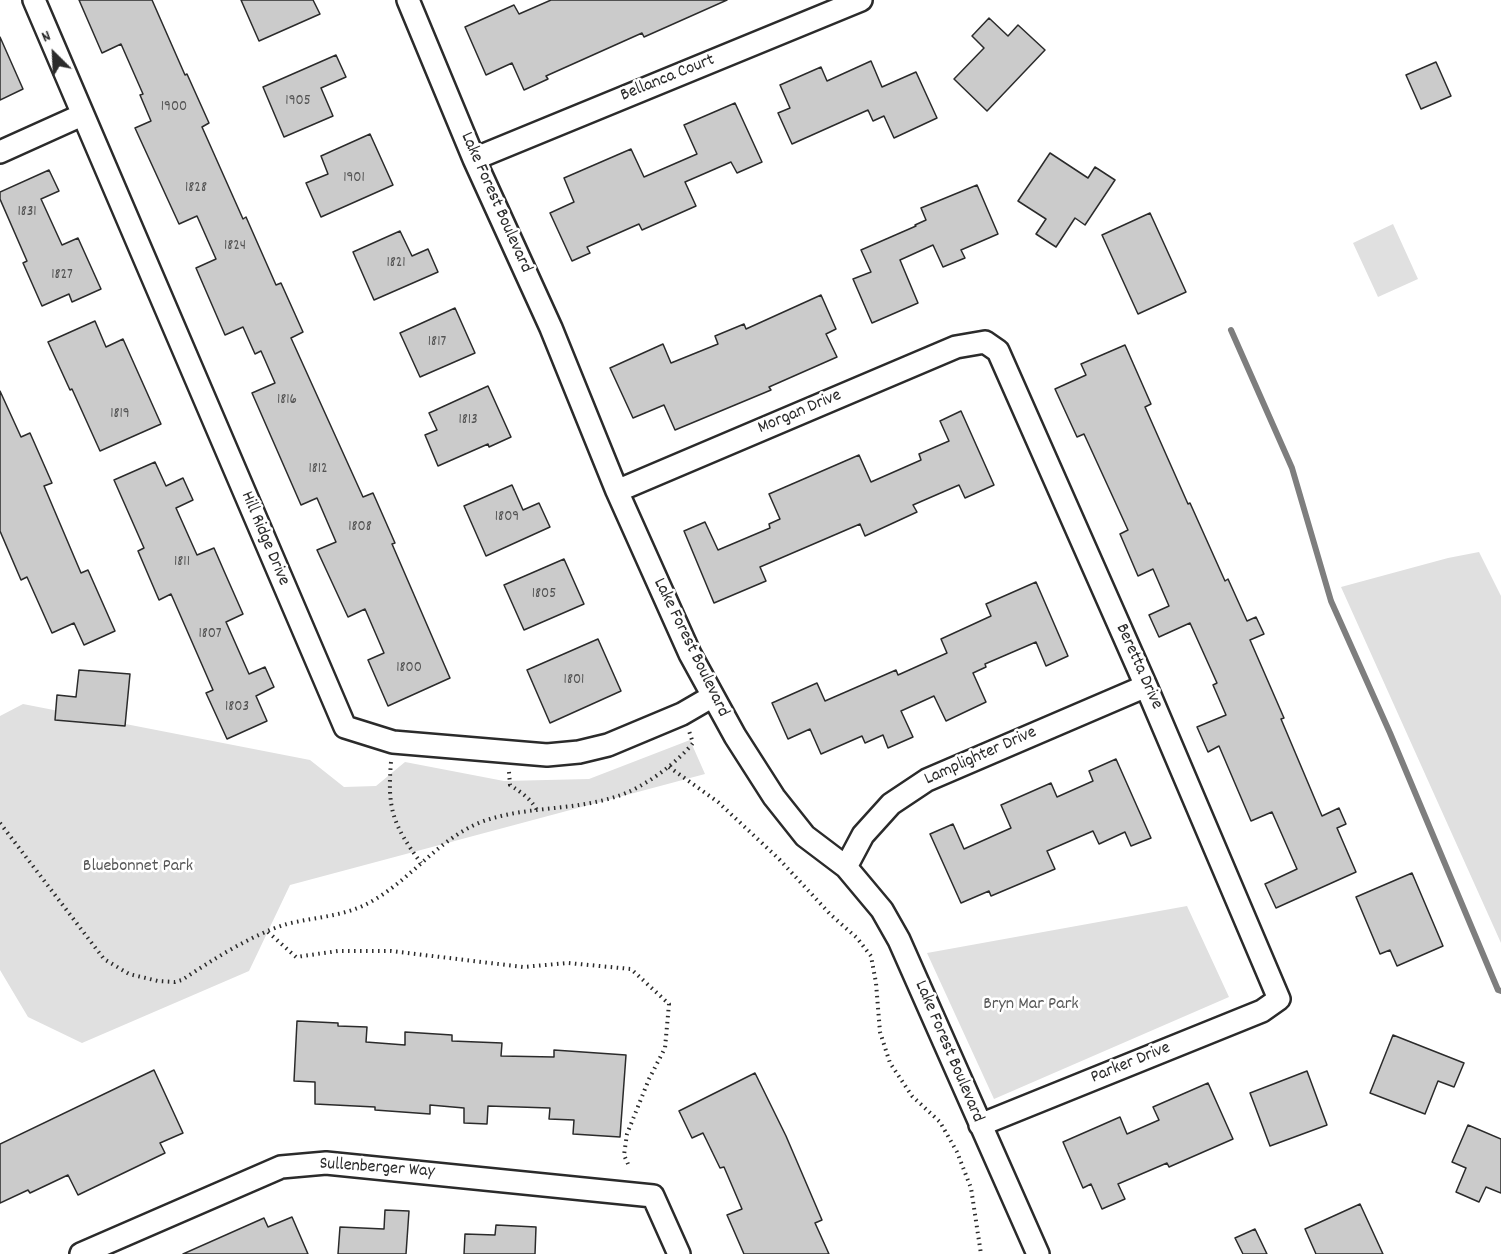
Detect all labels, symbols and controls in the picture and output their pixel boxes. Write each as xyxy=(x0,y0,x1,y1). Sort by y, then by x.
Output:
north arrow xyxy=(24,24,84,84)
text: N xyxy=(38,25,55,49)
street label: Bellanca Court xyxy=(618,50,718,108)
house number: 1905 xyxy=(285,93,311,111)
house number: 1900 xyxy=(161,99,187,117)
street label: Lake Forest Boulevard xyxy=(454,129,536,277)
house number: 1901 xyxy=(343,170,365,188)
house number: 1828 xyxy=(185,180,207,198)
house number: 1831 xyxy=(17,204,37,222)
house number: 1824 xyxy=(224,238,246,256)
house number: 1821 xyxy=(386,255,406,273)
house number: 1827 xyxy=(51,267,73,285)
house number: 1817 xyxy=(428,334,446,352)
street label: Morgan Drive xyxy=(755,386,845,440)
house number: 1816 xyxy=(277,392,297,410)
house number: 1819 xyxy=(110,406,130,424)
house number: 1813 xyxy=(458,412,478,430)
house number: 1812 xyxy=(308,461,328,479)
street label: Hill Ridge Drive xyxy=(234,489,294,589)
house number: 1809 xyxy=(495,509,519,527)
house number: 1808 xyxy=(348,519,372,537)
house number: 1811 xyxy=(174,554,190,572)
street label: Lake Forest Boulevard xyxy=(647,575,733,721)
house number: 1805 xyxy=(532,586,556,604)
street label: Beretta Drive xyxy=(1110,621,1166,713)
house number: 1807 xyxy=(198,626,222,644)
house number: 1800 xyxy=(396,660,422,678)
house number: 1801 xyxy=(564,672,584,690)
house number: 1803 xyxy=(225,699,249,717)
street label: Lamplighter Drive xyxy=(922,723,1040,791)
park label: Bluebonnet Park xyxy=(83,857,193,879)
street label: Lake Forest Boulevard xyxy=(908,978,988,1126)
park label: Bryn Mar Park xyxy=(983,995,1079,1017)
street label: Parker Drive xyxy=(1088,1038,1174,1090)
street label: Sullenberger Way xyxy=(319,1154,435,1184)

